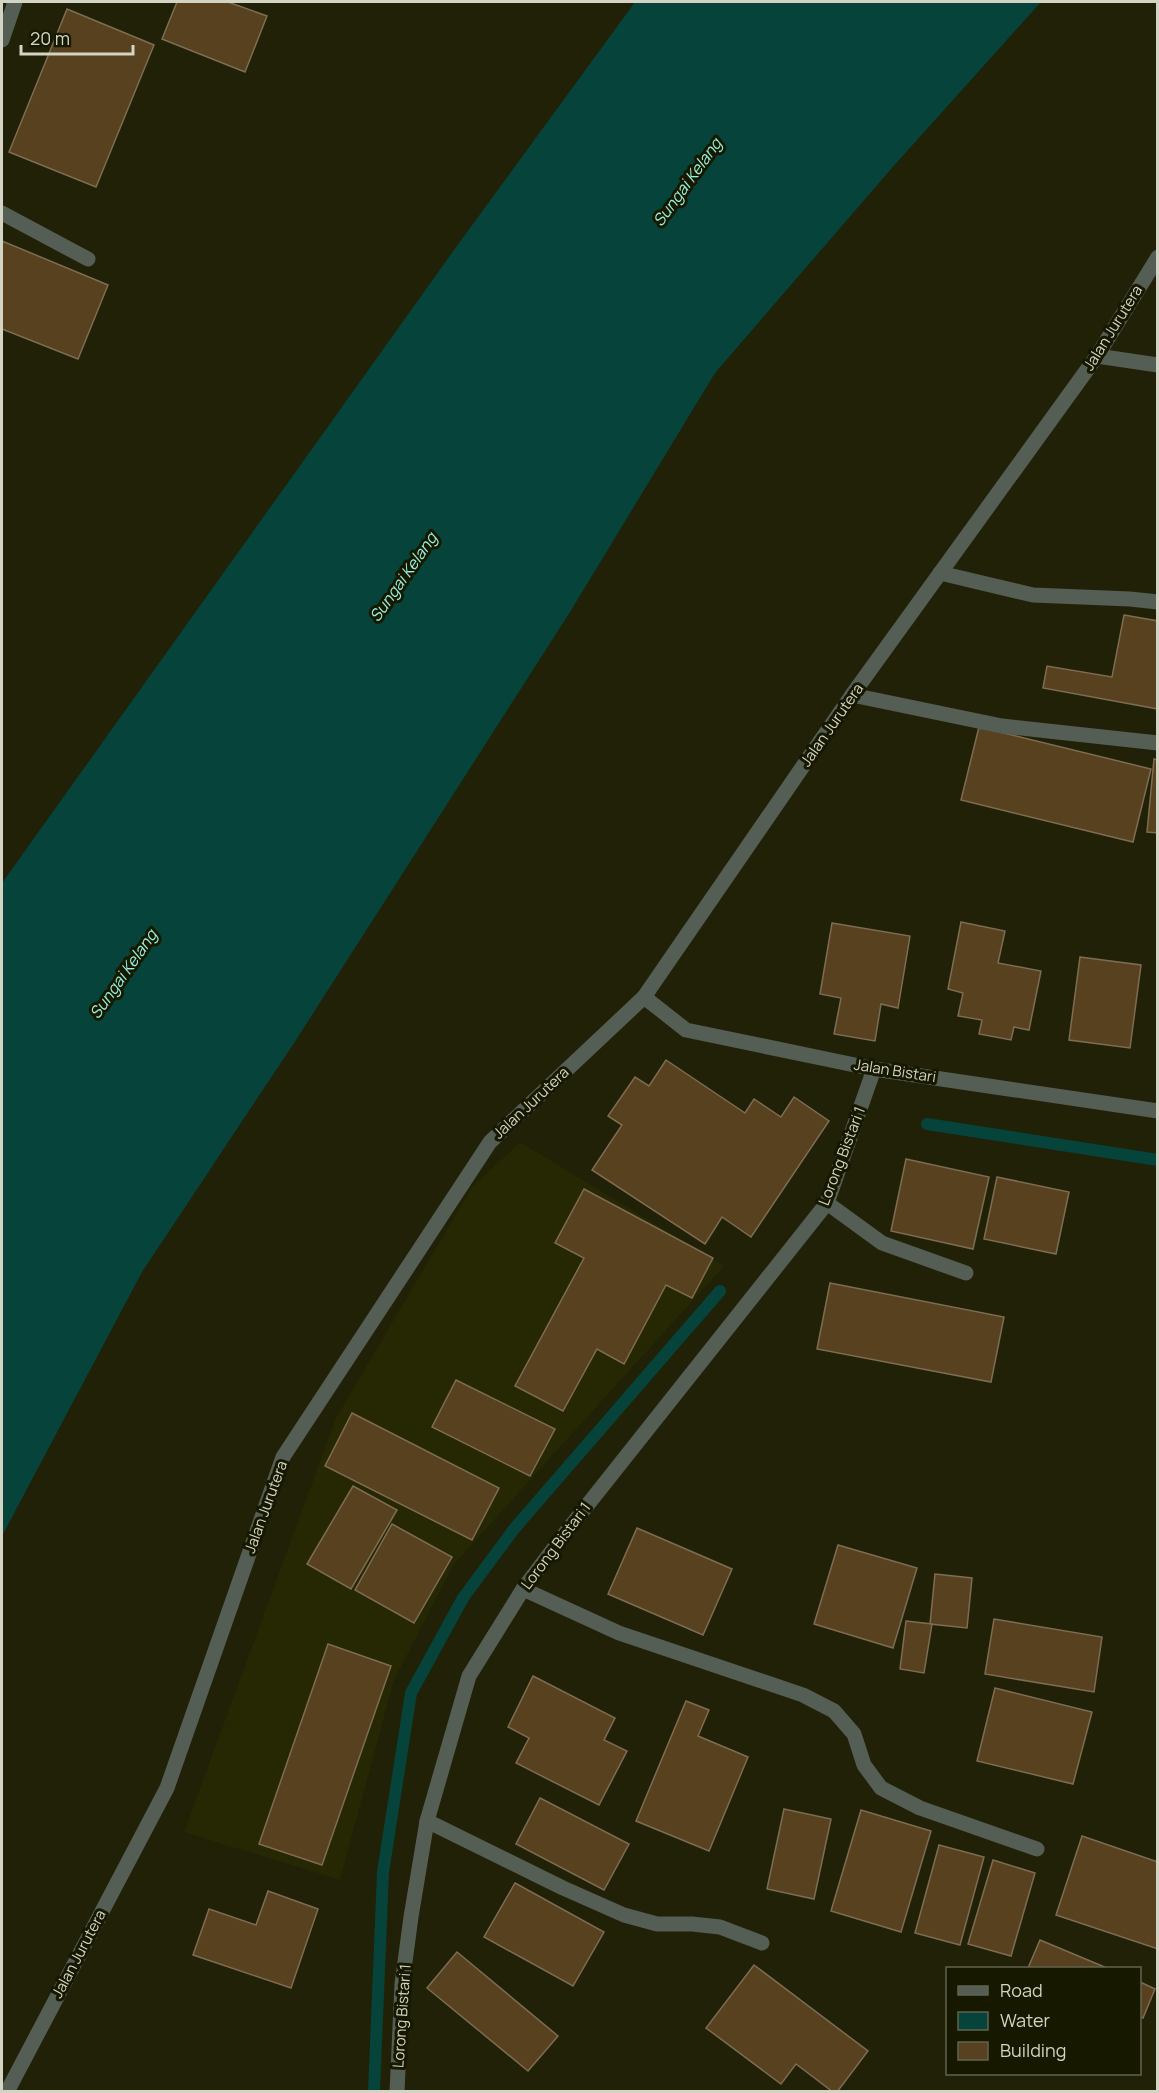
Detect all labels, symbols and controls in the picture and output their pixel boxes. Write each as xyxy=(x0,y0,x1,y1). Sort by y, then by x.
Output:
scale bar xyxy=(21,18,134,56)
text: 20 m xyxy=(30,26,70,50)
water label: Sungai Kelang xyxy=(648,132,727,231)
street label: Jalan Jurutera xyxy=(1078,281,1147,374)
water label: Sungai Kelang xyxy=(364,527,443,626)
street label: Jalan Jurutera xyxy=(795,679,868,771)
water label: Sungai Kelang xyxy=(84,924,163,1023)
street label: Jalan Bistari xyxy=(853,1054,938,1087)
street label: Jalan Jurutera xyxy=(488,1062,573,1143)
street label: Lorong Bistari 1 xyxy=(813,1103,870,1208)
street label: Jalan Jurutera xyxy=(239,1458,292,1556)
street label: Lorong Bistari 1 xyxy=(516,1498,595,1594)
street label: Jalan Jurutera xyxy=(46,1906,111,2002)
street label: Lorong Bistari 1 xyxy=(387,1963,416,2069)
legend xyxy=(946,1967,1141,2075)
text: Road xyxy=(1000,1978,1043,2002)
text: Water xyxy=(1000,2008,1050,2032)
text: Building xyxy=(1000,2038,1066,2062)

